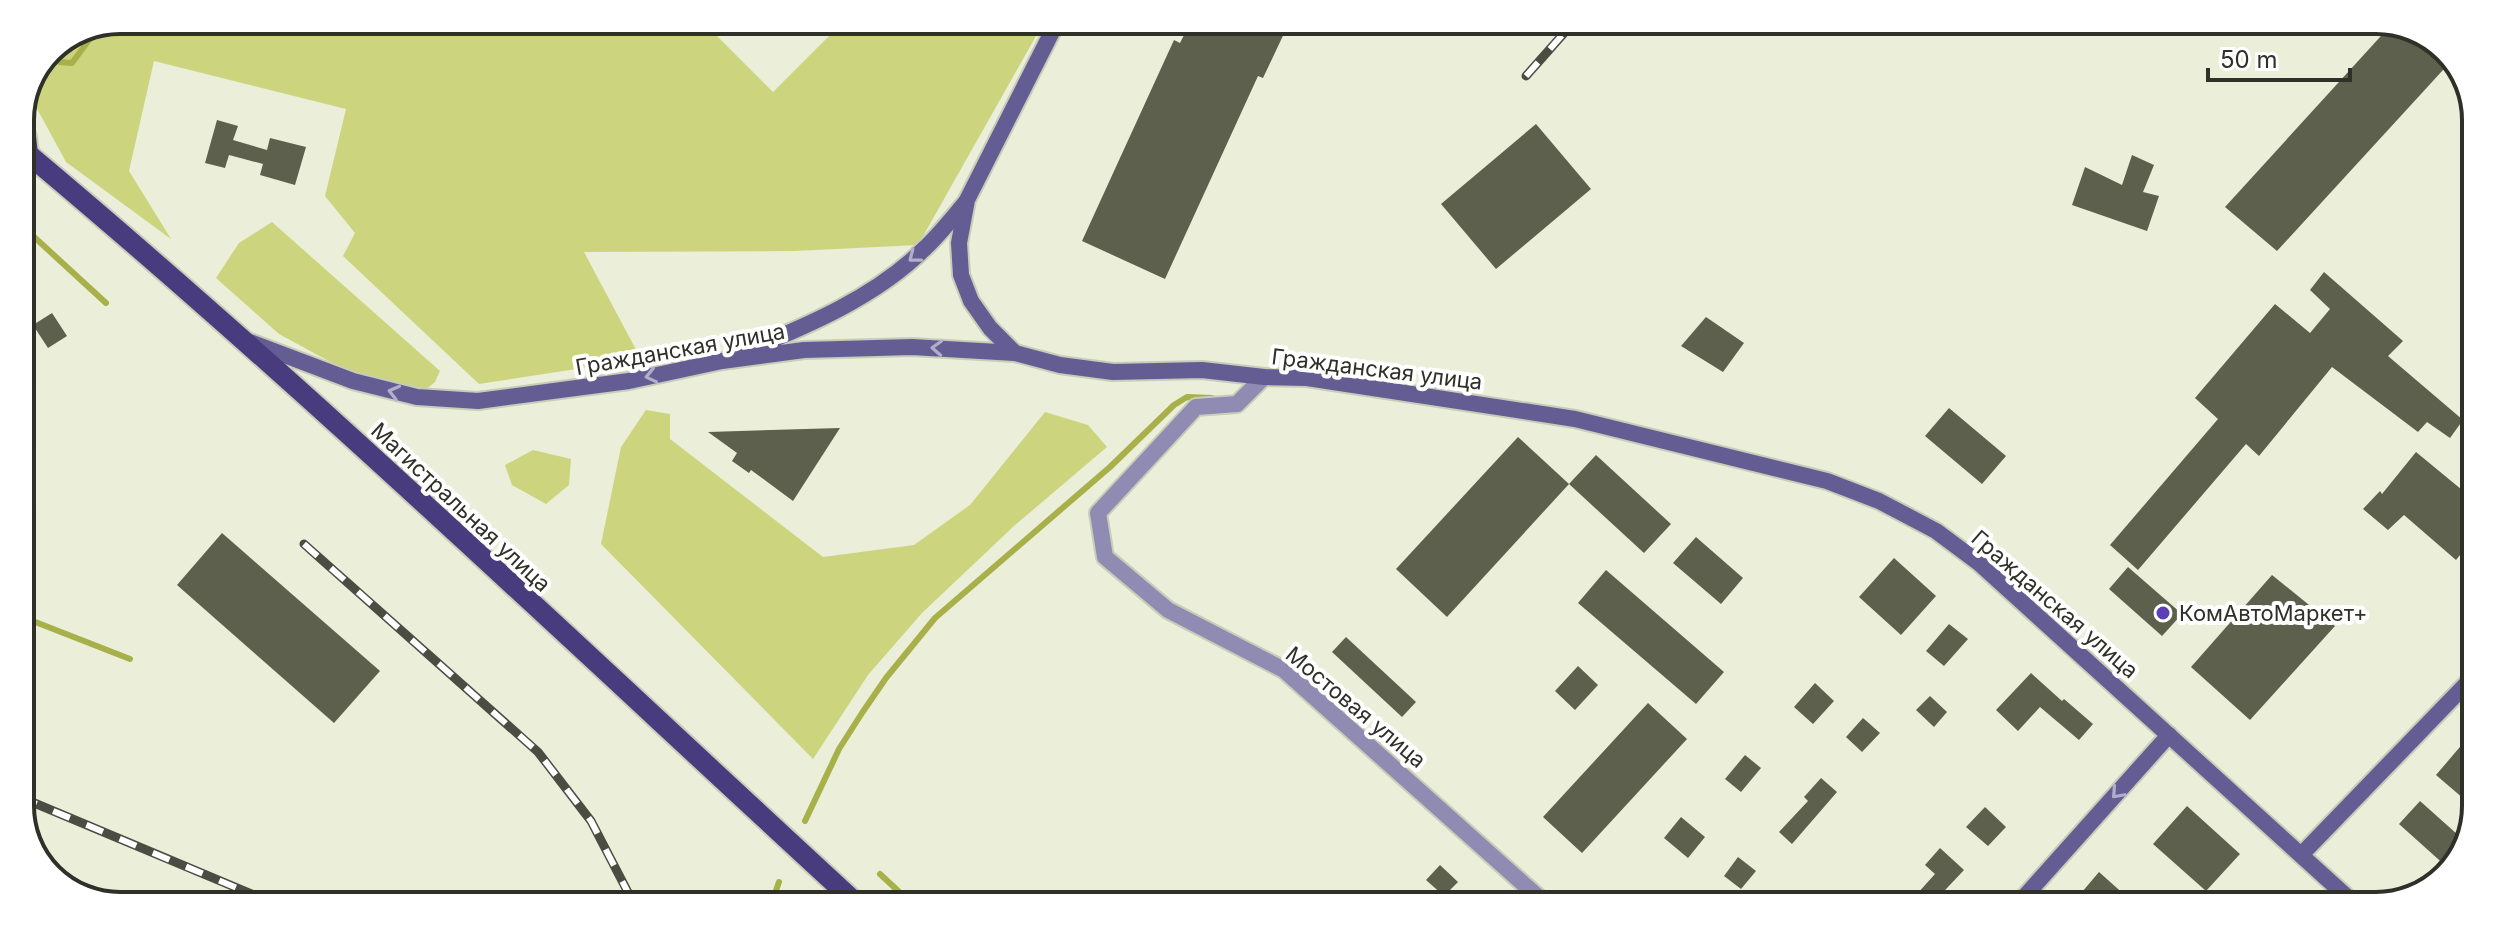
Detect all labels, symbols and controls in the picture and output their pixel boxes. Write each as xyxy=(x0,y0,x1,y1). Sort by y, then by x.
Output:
scale bar xyxy=(2208,32,2350,82)
text: 50 m xyxy=(2220,45,2278,74)
one-way arrow xyxy=(909,247,923,262)
street label: Гражданская улица xyxy=(573,318,787,380)
one-way arrow xyxy=(930,340,943,357)
street label: Гражданская улица xyxy=(1270,343,1484,395)
one-way arrow xyxy=(645,367,659,384)
one-way arrow xyxy=(388,384,402,401)
street label: Магистральная улица xyxy=(366,417,556,597)
street label: Гражданская улица xyxy=(1966,525,2144,683)
place label: КомАвтоМаркет+ xyxy=(2179,600,2368,626)
marker: КомАвтоМаркет+ xyxy=(2154,604,2172,622)
street label: Мостовая улица xyxy=(1281,641,1431,773)
one-way arrow xyxy=(2113,784,2127,799)

